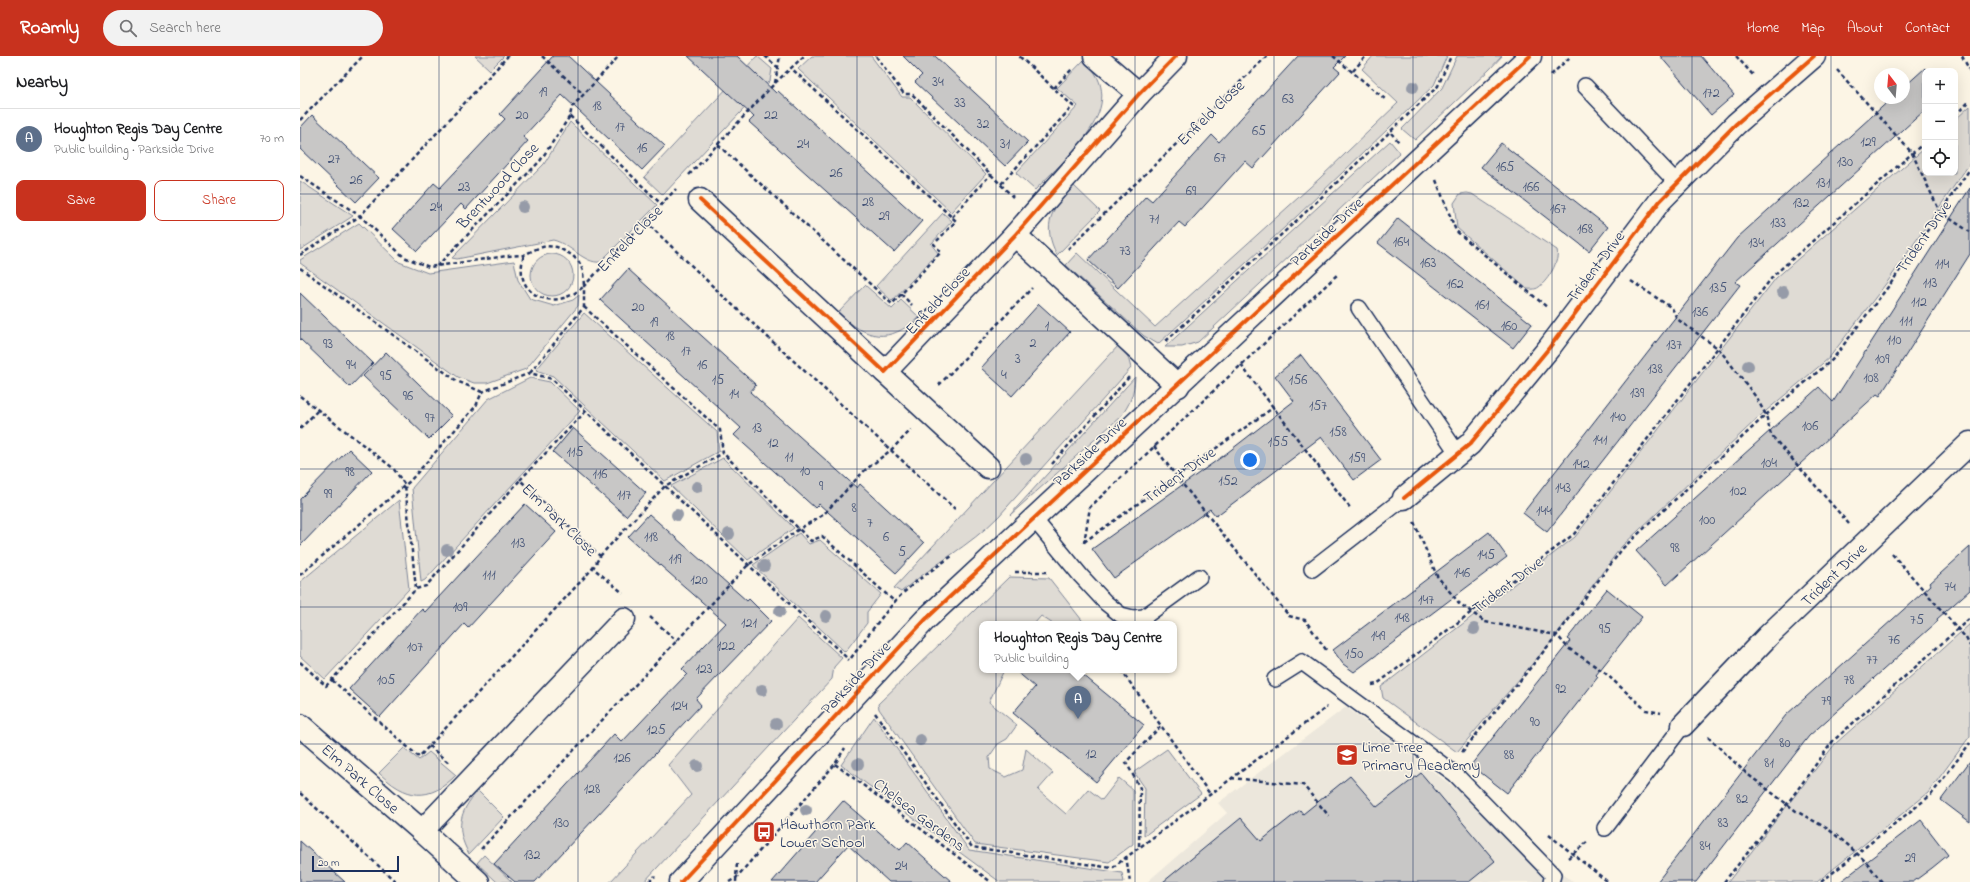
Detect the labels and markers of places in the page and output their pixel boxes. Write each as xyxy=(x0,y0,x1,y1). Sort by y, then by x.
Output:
pin: A xyxy=(1065,686,1091,719)
place label: Lime Tree Primary Academy xyxy=(1362,736,1480,778)
school or university icon: Lime Tree Primary Academy xyxy=(1334,742,1360,768)
place label: Hawthorn Park Lower School xyxy=(780,813,876,855)
bus stop icon: Hawthorn Park Lower School xyxy=(751,819,777,845)

